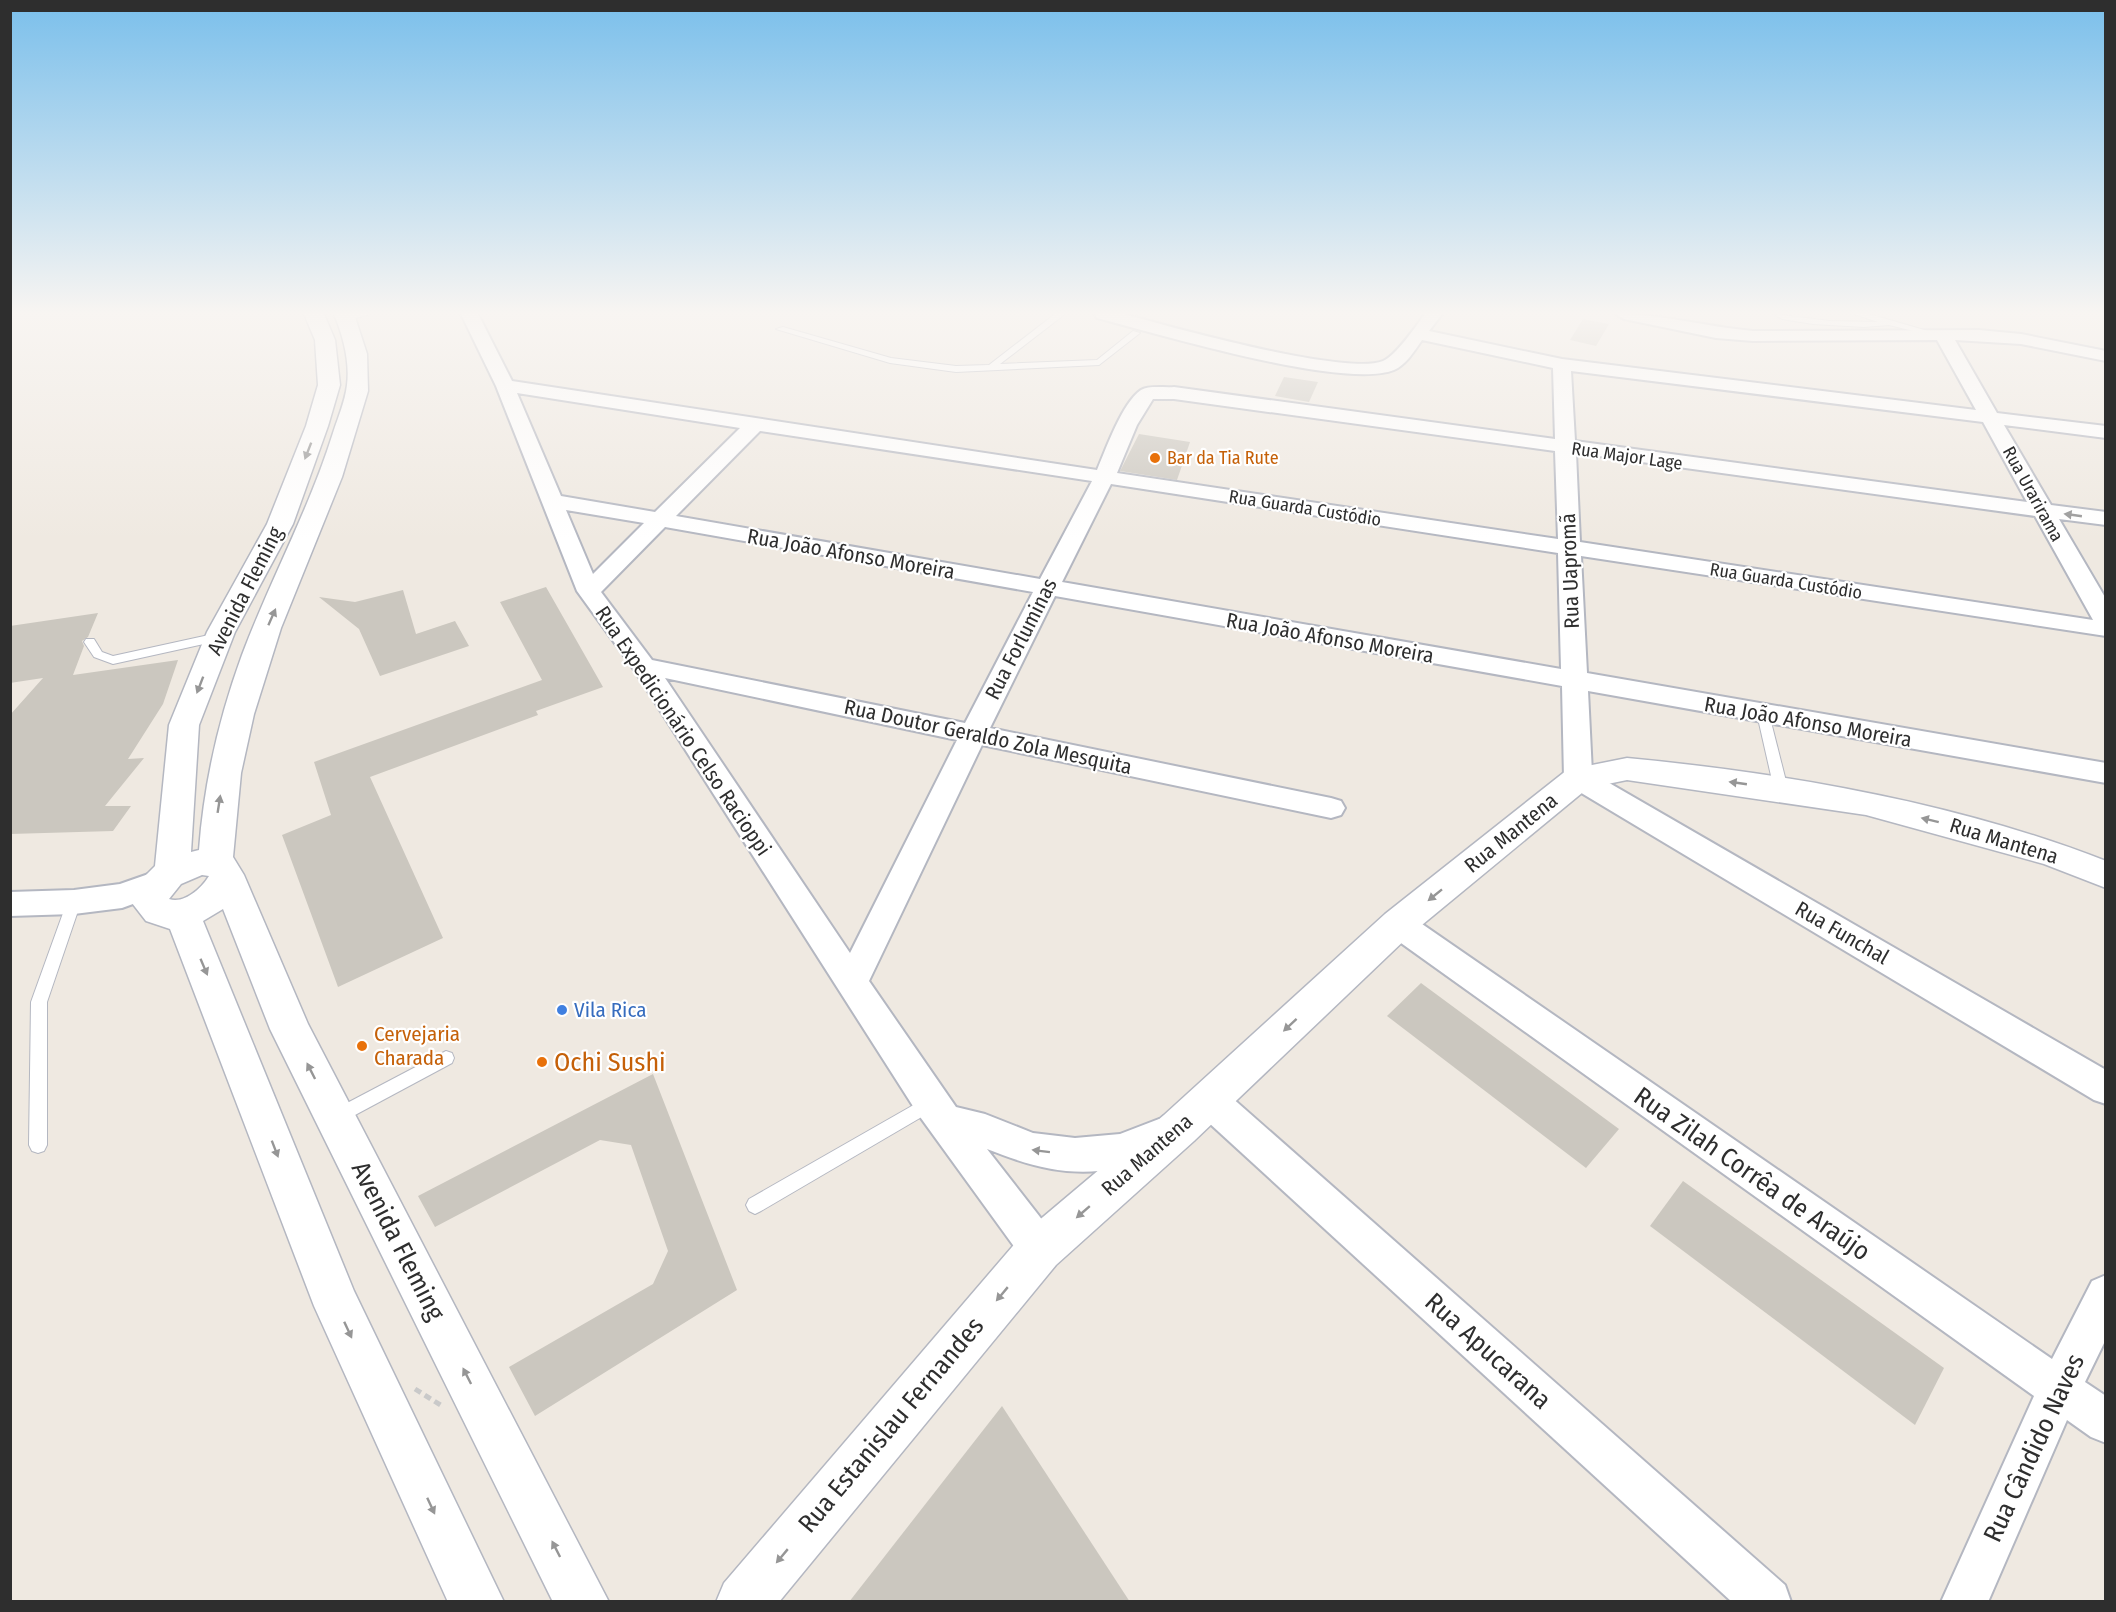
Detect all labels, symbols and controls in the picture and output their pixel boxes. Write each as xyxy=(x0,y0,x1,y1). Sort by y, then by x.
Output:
street label: Rua Major Lage xyxy=(1570,437,1684,475)
one-way arrow xyxy=(303,442,312,460)
street label: Rua Urarirama xyxy=(1998,443,2068,546)
place label: Bar da Tia Rute xyxy=(1167,447,1279,469)
marker: Bar da Tia Rute xyxy=(1148,451,1162,465)
street label: Rua Guarda Custódio xyxy=(1227,485,1383,531)
one-way arrow xyxy=(2063,510,2082,519)
street label: Rua Uapromã xyxy=(1555,513,1585,629)
street label: Avenida Fleming xyxy=(201,522,289,660)
street label: Rua João Afonso Moreira xyxy=(745,523,957,585)
street label: Rua Guarda Custódio xyxy=(1708,558,1864,604)
street label: Rua Forluminas xyxy=(979,574,1063,704)
street label: Rua Expedicionário Celso Racioppi xyxy=(590,601,776,861)
street label: Rua João Afonso Moreira xyxy=(1224,607,1436,669)
one-way arrow xyxy=(267,609,276,626)
one-way arrow xyxy=(195,676,205,694)
street label: Rua João Afonso Moreira xyxy=(1702,691,1914,753)
street label: Rua Doutor Geraldo Zola Mesquita xyxy=(842,694,1134,780)
one-way arrow xyxy=(1729,778,1748,788)
street label: Rua Mantena xyxy=(1459,788,1563,878)
one-way arrow xyxy=(214,795,223,814)
street label: Rua Mantena xyxy=(1947,812,2061,870)
one-way arrow xyxy=(1921,814,1939,824)
one-way arrow xyxy=(1427,888,1443,901)
street label: Rua Funchal xyxy=(1791,896,1894,970)
one-way arrow xyxy=(200,959,209,976)
place label: Vila Rica xyxy=(574,997,646,1023)
marker: Vila Rica xyxy=(555,1003,569,1017)
one-way arrow xyxy=(1283,1018,1298,1031)
place label: Cervejaria Charada xyxy=(374,1021,460,1071)
marker: Cervejaria Charada xyxy=(355,1039,369,1053)
place label: Ochi Sushi xyxy=(554,1047,666,1078)
marker: Ochi Sushi xyxy=(535,1055,549,1069)
one-way arrow xyxy=(306,1063,316,1080)
street label: Rua Zilah Corrêa de Araújo xyxy=(1628,1081,1876,1267)
street label: Rua Mantena xyxy=(1096,1108,1198,1202)
one-way arrow xyxy=(271,1140,280,1158)
one-way arrow xyxy=(1031,1146,1050,1155)
street label: Avenida Fleming xyxy=(345,1156,452,1326)
one-way arrow xyxy=(1076,1205,1091,1218)
one-way arrow xyxy=(996,1286,1009,1301)
street label: Rua Apucarana xyxy=(1419,1286,1557,1416)
street label: Rua Estanislau Fernandes xyxy=(792,1311,990,1539)
one-way arrow xyxy=(343,1321,352,1338)
street label: Rua Cândido Naves xyxy=(1977,1349,2091,1547)
one-way arrow xyxy=(462,1367,472,1384)
one-way arrow xyxy=(427,1498,436,1515)
one-way arrow xyxy=(551,1541,560,1558)
one-way arrow xyxy=(776,1548,788,1563)

